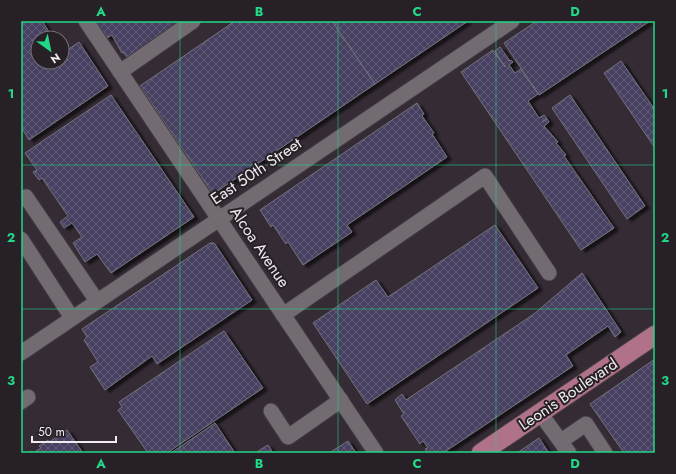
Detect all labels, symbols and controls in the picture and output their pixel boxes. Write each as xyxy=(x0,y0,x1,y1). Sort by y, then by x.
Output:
text: A xyxy=(95,2,106,21)
text: B xyxy=(255,2,264,21)
text: C xyxy=(412,2,422,21)
text: D xyxy=(570,2,580,21)
north arrow xyxy=(30,30,70,70)
text: N xyxy=(47,49,63,67)
text: 1 xyxy=(8,84,14,103)
text: 1 xyxy=(662,84,668,103)
street label: East 50th Street xyxy=(206,132,306,210)
street label: Alcoa Avenue xyxy=(224,202,296,292)
text: 2 xyxy=(7,228,15,247)
text: 2 xyxy=(661,228,669,247)
street label: Leonis Boulevard xyxy=(514,352,622,436)
text: 3 xyxy=(7,371,15,390)
text: 3 xyxy=(661,371,669,390)
scale bar xyxy=(32,418,116,444)
text: 50 m xyxy=(38,423,65,441)
text: A xyxy=(95,454,106,473)
text: B xyxy=(255,454,264,473)
text: C xyxy=(412,454,422,473)
text: D xyxy=(570,454,580,473)

